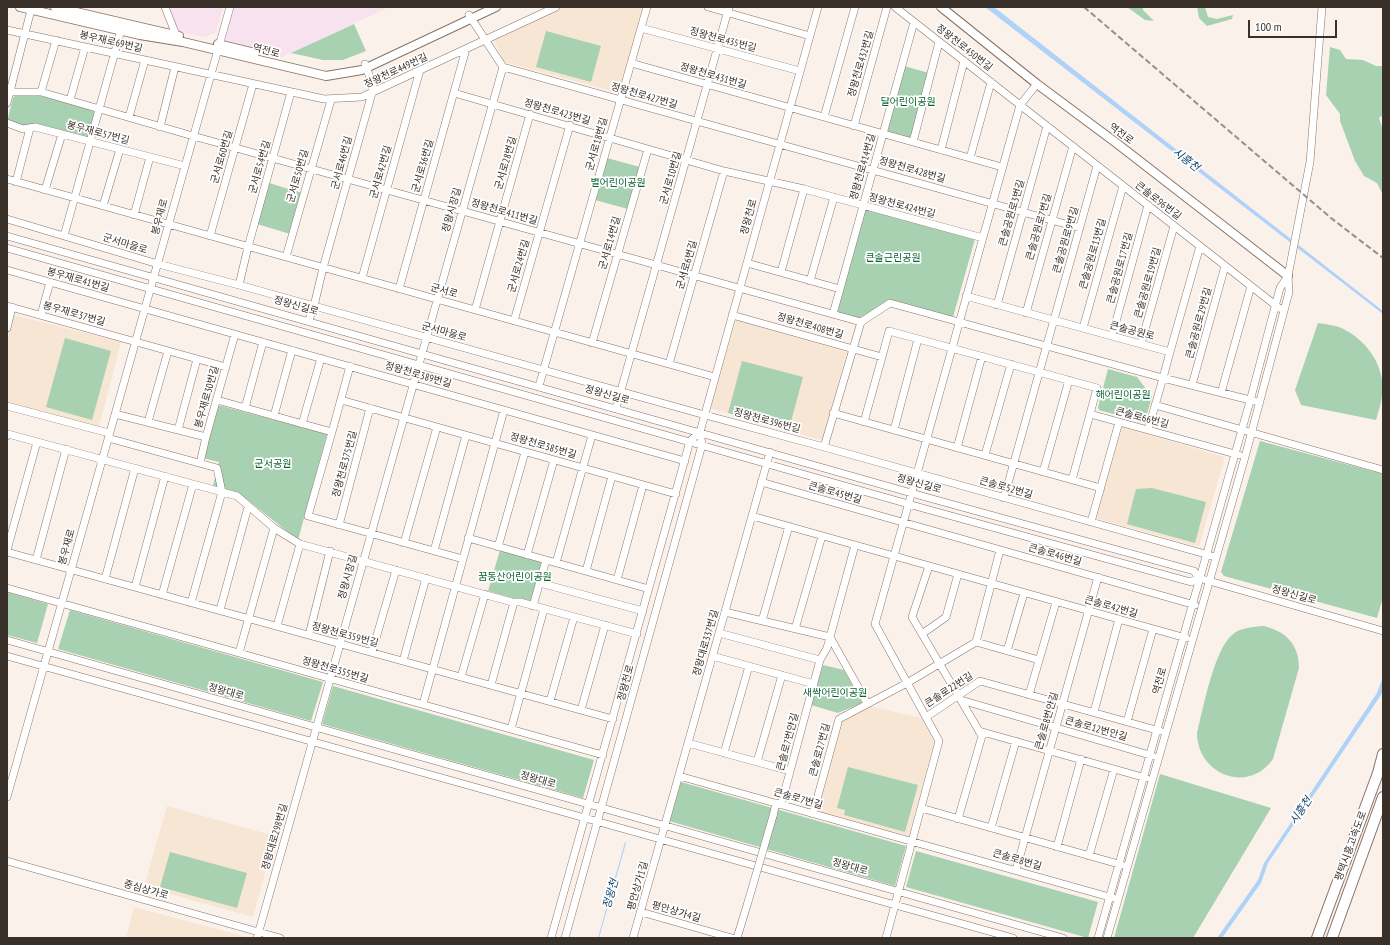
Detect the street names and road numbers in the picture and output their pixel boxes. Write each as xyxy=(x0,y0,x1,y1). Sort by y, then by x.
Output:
street label: 정왕천로450번길 xyxy=(933,22,995,74)
street label: 정왕천로435번길 xyxy=(688,25,758,55)
street label: 봉우재로69번길 xyxy=(78,29,144,55)
street label: 정왕천로432번길 xyxy=(846,29,876,99)
street label: 역전로 xyxy=(251,42,281,60)
street label: 정왕천로449번길 xyxy=(362,51,430,91)
street label: 정왕천로431번길 xyxy=(678,61,748,91)
street label: 정왕천로427번길 xyxy=(609,81,679,111)
street label: 정왕천로423번길 xyxy=(522,97,592,127)
street label: 군서로18번길 xyxy=(584,116,610,172)
street label: 봉우재로57번길 xyxy=(65,119,131,147)
street label: 역전로 xyxy=(1106,121,1136,147)
street label: 군서로60번길 xyxy=(209,129,235,185)
street label: 정왕천로414번길 xyxy=(848,132,878,202)
street label: 군서로46번길 xyxy=(329,135,355,191)
street label: 군서로28번길 xyxy=(493,135,519,191)
street label: 군서로36번길 xyxy=(410,138,436,194)
street label: 군서로54번길 xyxy=(247,139,273,195)
street label: 군서로42번길 xyxy=(368,144,394,200)
street label: 군서로50번길 xyxy=(285,148,311,204)
street label: 군서로10번길 xyxy=(658,150,684,206)
street label: 정왕천로428번길 xyxy=(877,155,947,185)
street label: 큰솔공원로3번길 xyxy=(997,178,1027,248)
street label: 큰솔로96번길 xyxy=(1133,179,1183,223)
street label: 정왕시장길 xyxy=(440,186,464,234)
street label: 정왕천로424번길 xyxy=(867,191,937,221)
street label: 큰솔공원로7번길 xyxy=(1024,192,1054,262)
street label: 정왕천로411번길 xyxy=(469,197,539,227)
street label: 봉우재로 xyxy=(149,198,171,236)
street label: 정왕천로 xyxy=(738,198,760,236)
street label: 큰솔공원로9번길 xyxy=(1051,205,1081,275)
street label: 군서로14번길 xyxy=(597,215,623,271)
street label: 큰솔공원로13번길 xyxy=(1077,217,1109,291)
street label: 큰솔공원로17번길 xyxy=(1105,231,1135,305)
street label: 군서마을로 xyxy=(101,232,149,256)
street label: 군서로24번길 xyxy=(506,238,532,294)
street label: 군서로6번길 xyxy=(674,239,700,291)
street label: 큰솔공원로19번길 xyxy=(1132,246,1164,320)
street label: 봉우재로41번길 xyxy=(45,265,111,295)
street label: 군서로 xyxy=(429,281,459,301)
street label: 큰솔공원로29번길 xyxy=(1184,286,1214,360)
street label: 정왕신길로 xyxy=(272,294,320,318)
street label: 봉우재로37번길 xyxy=(41,299,107,329)
street label: 정왕천로408번길 xyxy=(775,311,845,341)
street label: 큰솔공원로 xyxy=(1108,319,1156,343)
street label: 군서마을로 xyxy=(420,320,468,344)
street label: 정왕천로389번길 xyxy=(383,360,453,390)
street label: 봉우재로30번길 xyxy=(192,364,222,430)
street label: 정왕신길로 xyxy=(583,383,631,407)
street label: 큰솔로66번길 xyxy=(1114,405,1170,431)
street label: 정왕천로396번길 xyxy=(732,406,802,436)
street label: 정왕천로375번길 xyxy=(330,429,360,499)
street label: 정왕천로385번길 xyxy=(508,431,578,461)
street label: 정왕신길로 xyxy=(895,472,943,496)
street label: 큰솔로52번길 xyxy=(978,475,1034,501)
street label: 큰솔로45번길 xyxy=(807,480,863,506)
street label: 봉우재로 xyxy=(56,528,78,566)
street label: 큰솔로46번길 xyxy=(1027,542,1083,568)
street label: 정왕시장길 xyxy=(336,553,360,601)
street label: 정왕신길로 xyxy=(1270,583,1318,607)
street label: 큰솔로42번길 xyxy=(1083,594,1139,620)
street label: 정왕대로337번길 xyxy=(691,608,721,678)
street label: 정왕천로359번길 xyxy=(310,620,380,650)
street label: 정왕천로355번길 xyxy=(300,655,370,685)
street label: 정왕천로 xyxy=(615,664,637,702)
street label: 역전로 xyxy=(1150,666,1170,696)
street label: 큰솔로22번길 xyxy=(923,670,975,710)
street label: 정왕대로 xyxy=(207,681,245,703)
street label: 큰솔로8번안길 xyxy=(1033,691,1061,751)
street label: 큰솔로7번안길 xyxy=(774,712,802,772)
street label: 큰솔로12번안길 xyxy=(1063,714,1129,744)
street label: 큰솔로27번길 xyxy=(807,722,833,778)
street label: 정왕대로 xyxy=(519,769,557,791)
street label: 큰솔로7번길 xyxy=(772,786,824,812)
street label: 정왕대로298번길 xyxy=(260,802,290,872)
street label: 평택시흥고속도로 xyxy=(1333,809,1369,883)
street label: 큰솔로8번길 xyxy=(991,847,1043,873)
street label: 정왕대로 xyxy=(831,856,869,878)
street label: 평안상가1길 xyxy=(625,860,651,912)
street label: 중심상가로 xyxy=(122,878,170,902)
street label: 평안상가4길 xyxy=(650,899,702,925)

